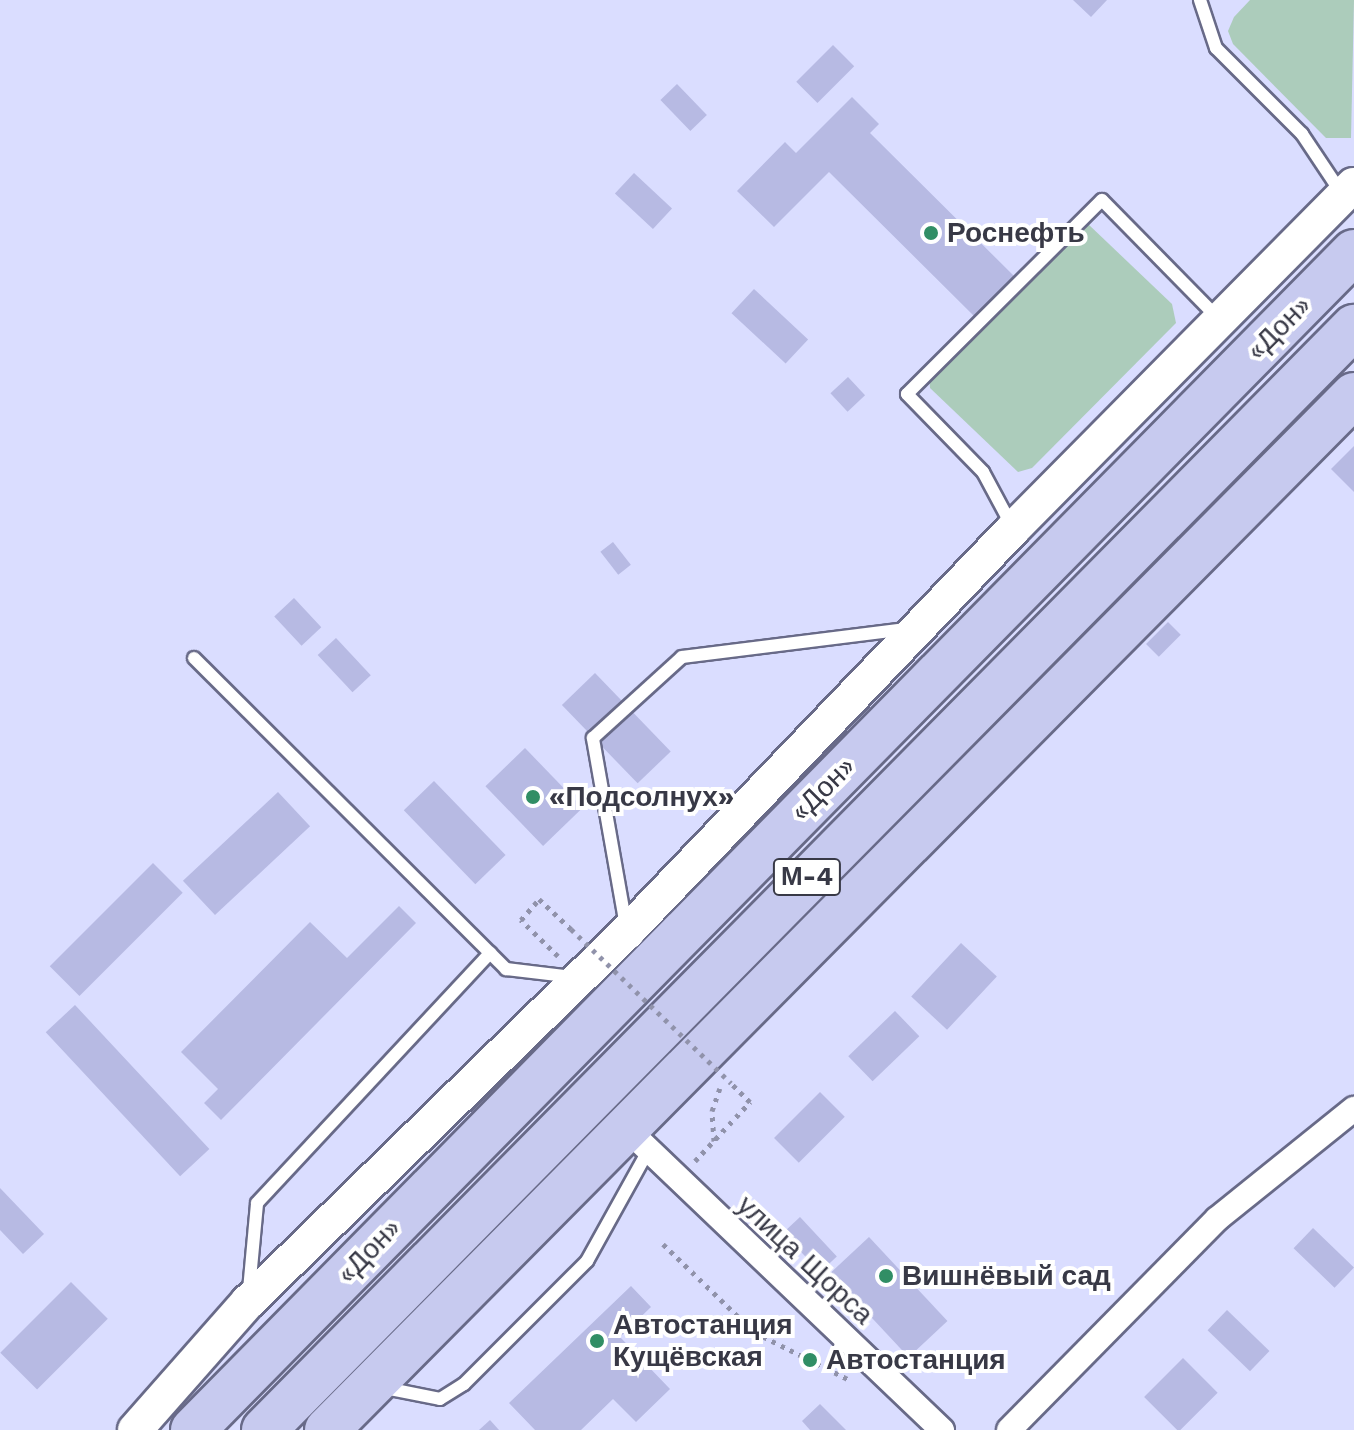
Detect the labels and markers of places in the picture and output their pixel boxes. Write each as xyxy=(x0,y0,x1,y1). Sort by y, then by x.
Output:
place label: Роснефть xyxy=(947,216,1085,250)
marker: Роснефть xyxy=(922,224,940,242)
place label: «Подсолнух» xyxy=(549,780,734,814)
marker: «Подсолнух» xyxy=(524,788,542,806)
place label: Вишнёвый сад xyxy=(902,1259,1111,1293)
marker: Вишнёвый сад xyxy=(877,1267,895,1285)
place label: Автостанция Кущёвская xyxy=(613,1308,793,1374)
marker: Автостанция Кущёвская xyxy=(588,1332,606,1350)
place label: Автостанция xyxy=(826,1343,1006,1377)
marker: Автостанция xyxy=(801,1351,819,1369)

